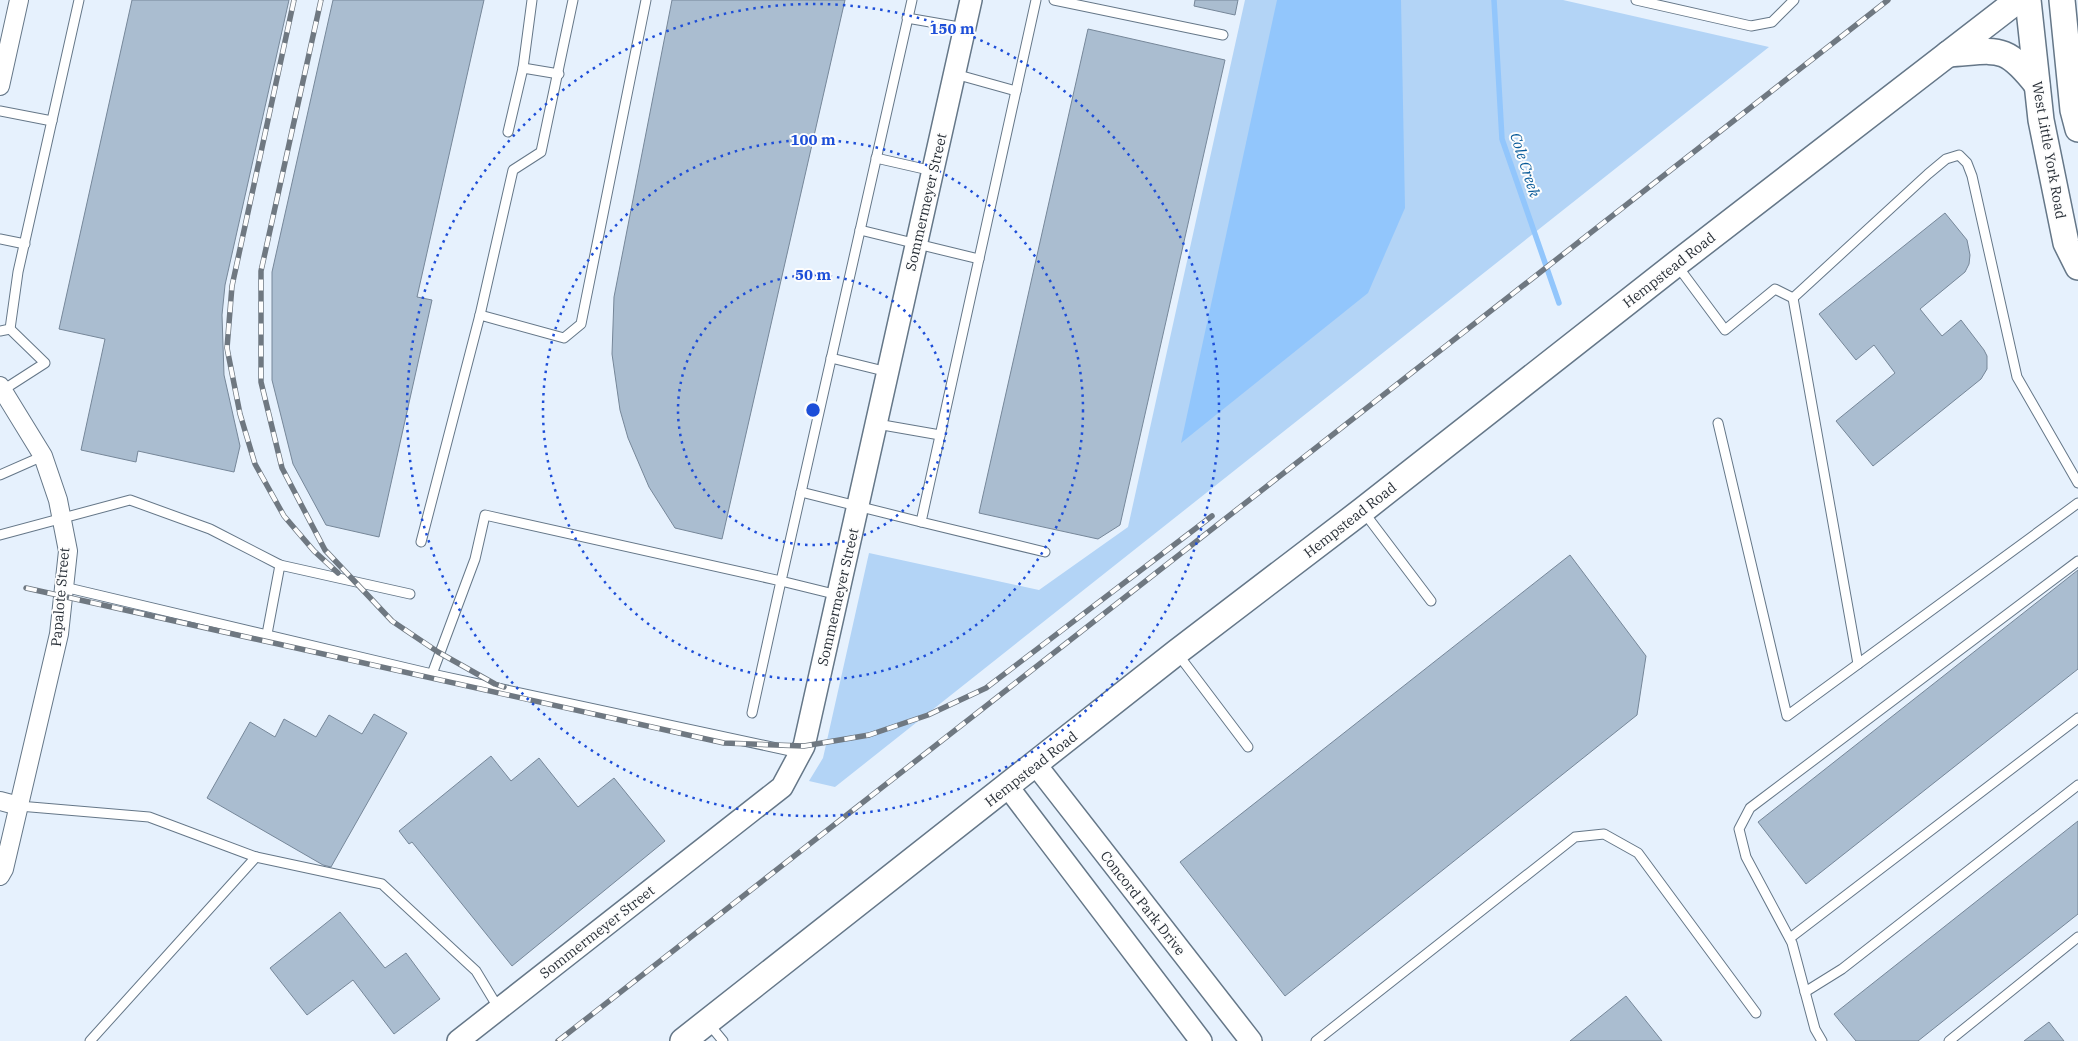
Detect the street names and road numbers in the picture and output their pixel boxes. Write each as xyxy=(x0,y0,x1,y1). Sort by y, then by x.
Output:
street label: West Little York Road xyxy=(2028,80,2070,221)
street label: Sommermeyer Street xyxy=(901,131,951,273)
street label: Hempstead Road xyxy=(1619,228,1719,312)
street label: Hempstead Road xyxy=(1300,478,1400,562)
street label: Sommermeyer Street xyxy=(813,526,863,668)
street label: Papalote Street xyxy=(47,547,73,647)
street label: Hempstead Road xyxy=(981,727,1081,811)
street label: Concord Park Drive xyxy=(1097,847,1189,959)
street label: Sommermeyer Street xyxy=(536,881,658,982)

